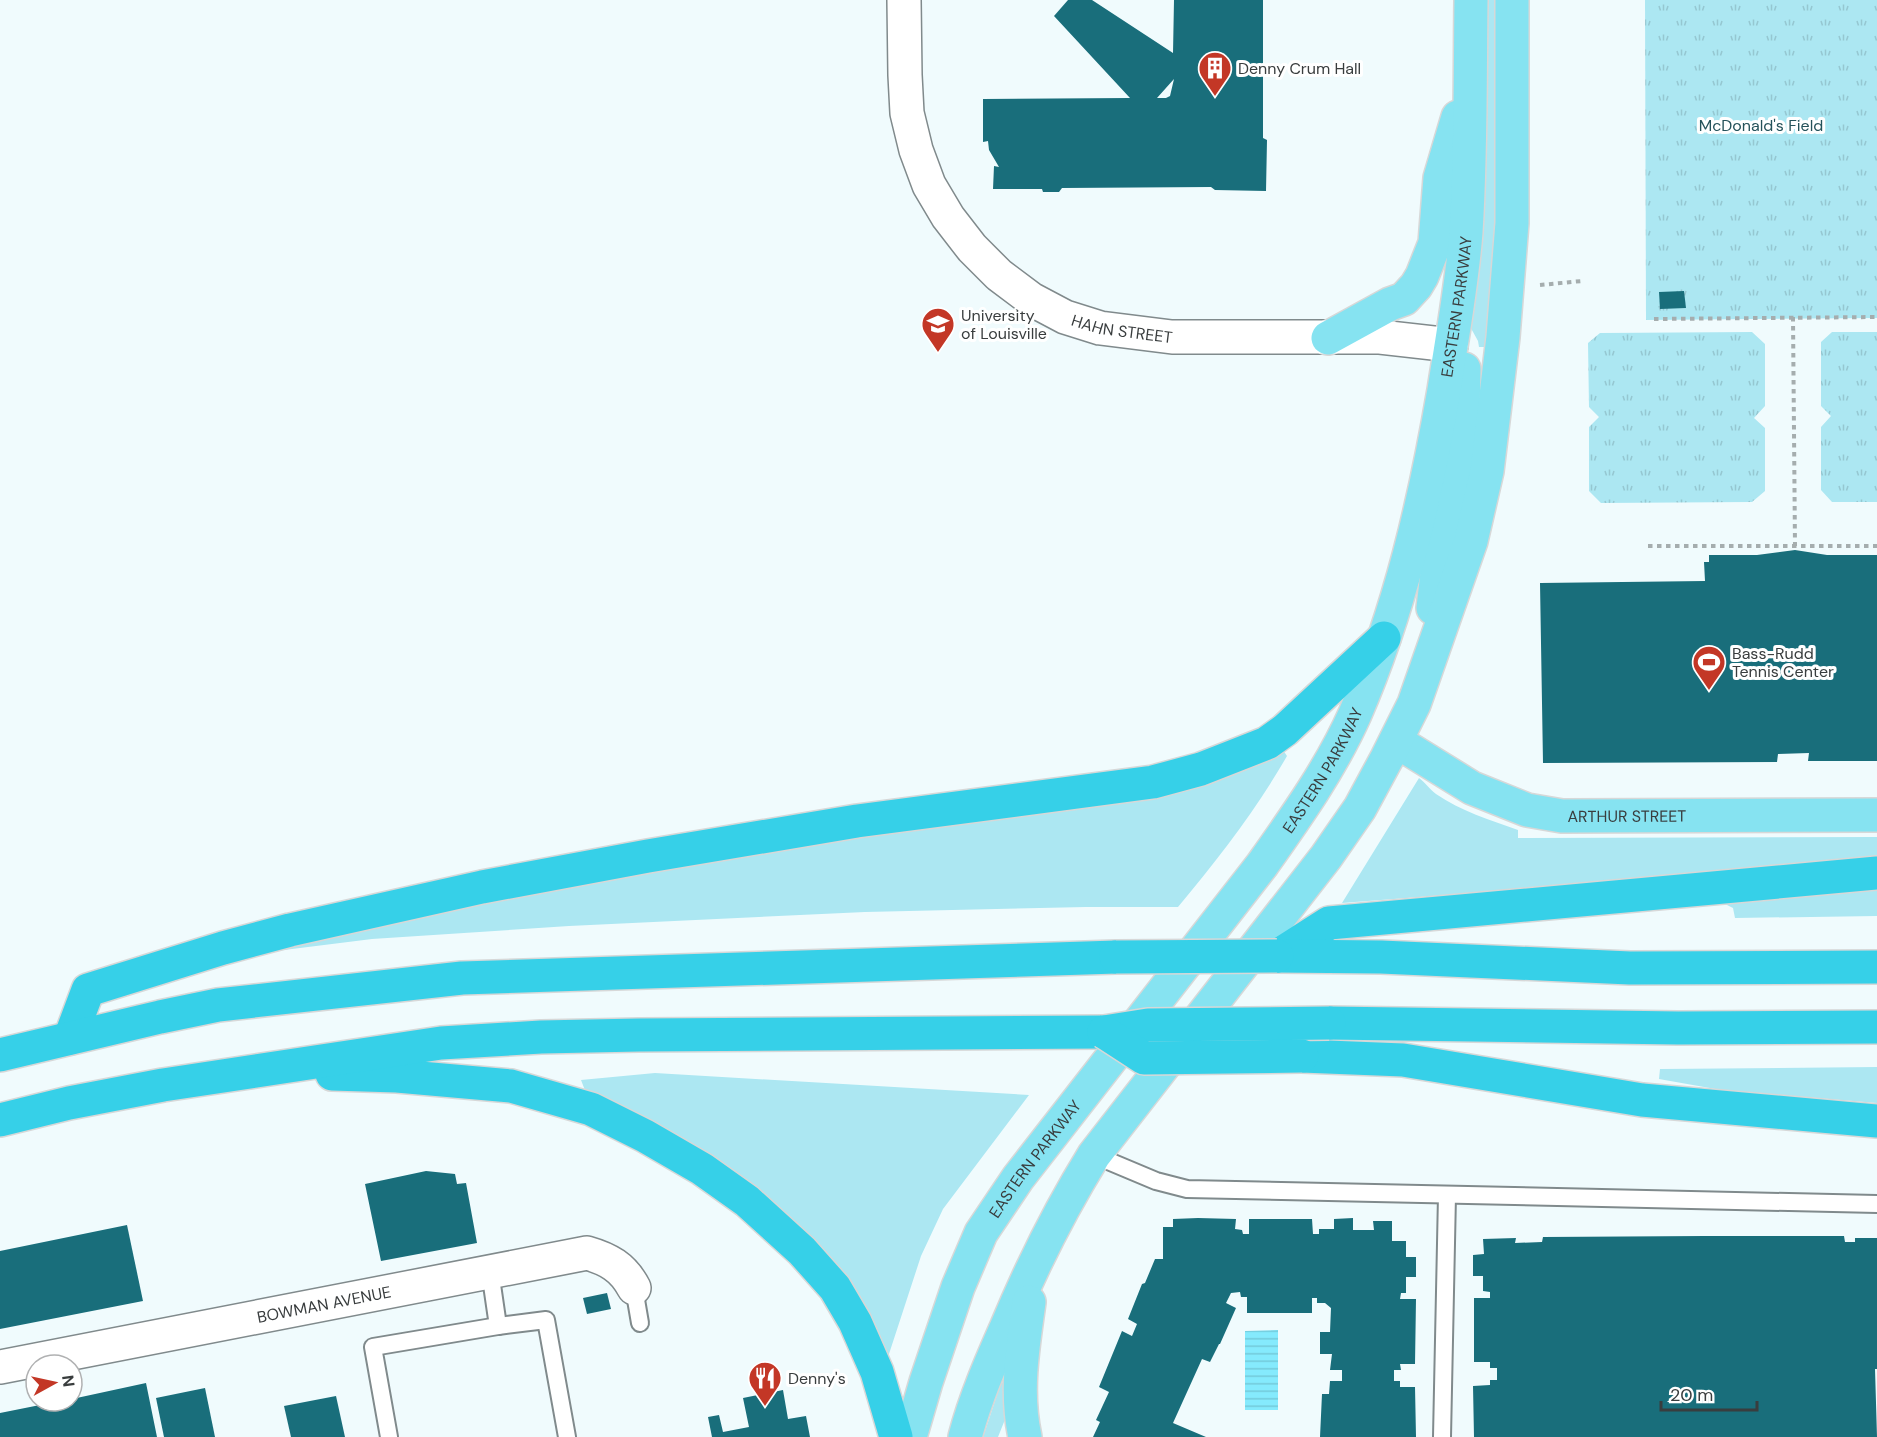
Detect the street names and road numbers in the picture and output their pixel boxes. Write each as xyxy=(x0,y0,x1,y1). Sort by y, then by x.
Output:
street label: EASTERN PARKWAY xyxy=(1436,235,1477,379)
street label: HAHN STREET xyxy=(1069,310,1174,348)
street label: EASTERN PARKWAY xyxy=(1278,705,1367,837)
street label: ARTHUR STREET xyxy=(1567,806,1686,827)
street label: EASTERN PARKWAY xyxy=(984,1096,1086,1222)
street label: BOWMAN AVENUE xyxy=(255,1281,393,1328)

